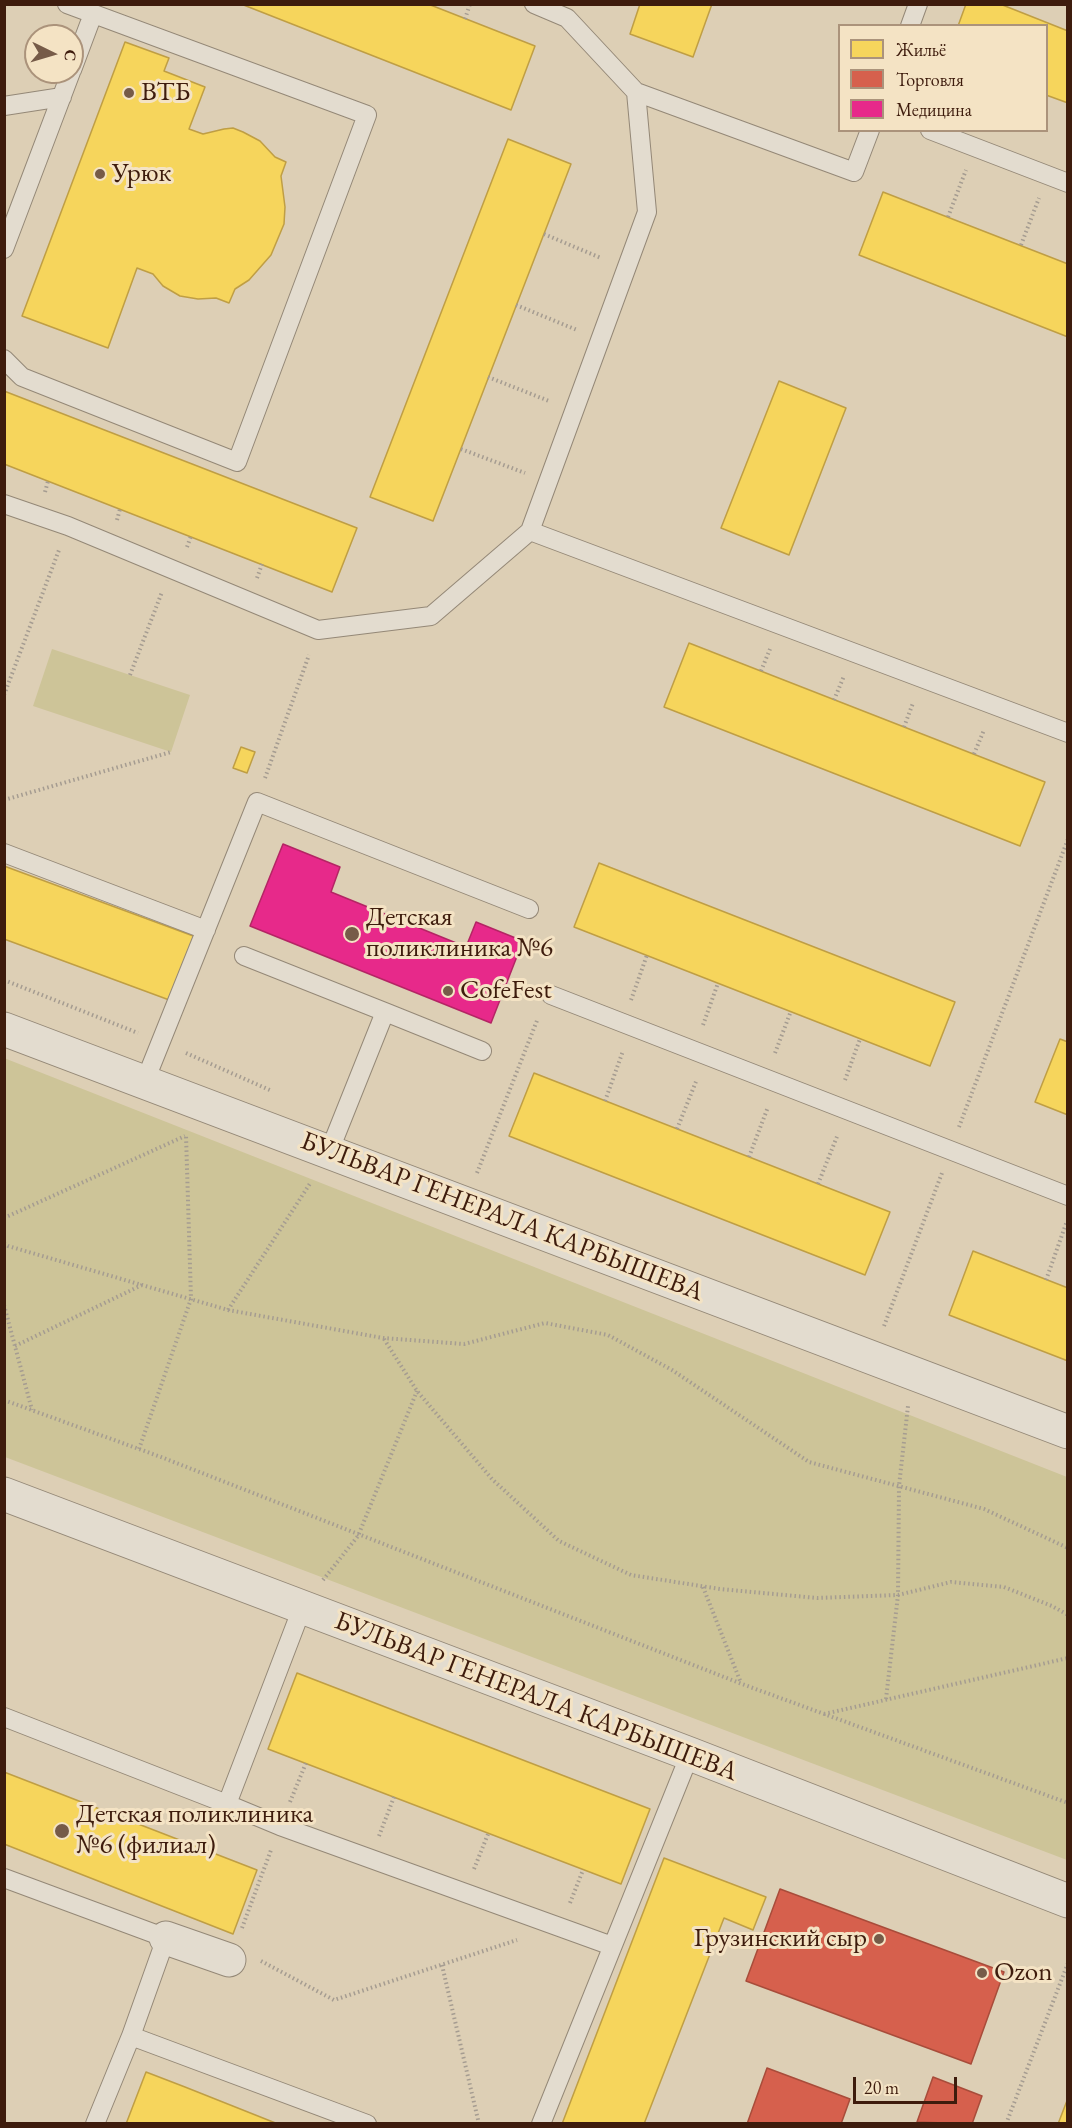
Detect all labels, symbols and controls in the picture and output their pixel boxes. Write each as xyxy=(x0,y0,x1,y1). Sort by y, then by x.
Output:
north arrow xyxy=(24,24,84,84)
legend xyxy=(838,24,1048,132)
text: Жильё xyxy=(896,38,946,61)
text: С xyxy=(59,49,81,62)
text: Торговля xyxy=(896,68,964,91)
place label: ВТБ xyxy=(141,77,190,109)
marker: ВТБ xyxy=(122,86,136,100)
text: Медицина xyxy=(896,98,972,121)
place label: Урюк xyxy=(112,158,171,190)
marker: Урюк xyxy=(93,167,107,181)
place label: Детская поликлиника №6 xyxy=(366,902,553,965)
marker: Детская поликлиника №6 xyxy=(343,925,361,943)
place label: CofeFest xyxy=(460,975,552,1007)
marker: CofeFest xyxy=(441,984,455,998)
street label: БУЛЬВАР ГЕНЕРАЛА КАРБЫШЕВА xyxy=(296,1125,708,1309)
street label: БУЛЬВАР ГЕНЕРАЛА КАРБЫШЕВА xyxy=(330,1605,742,1789)
place label: Детская поликлиника №6 (филиал) xyxy=(76,1799,313,1862)
marker: Детская поликлиника №6 (филиал) xyxy=(53,1822,71,1840)
place label: Грузинский сыр xyxy=(694,1923,867,1955)
marker: Грузинский сыр xyxy=(872,1932,886,1946)
place label: Ozon xyxy=(994,1957,1052,1989)
marker: Ozon xyxy=(975,1966,989,1980)
scale bar xyxy=(856,2065,960,2103)
text: 20 m xyxy=(864,2076,899,2099)

